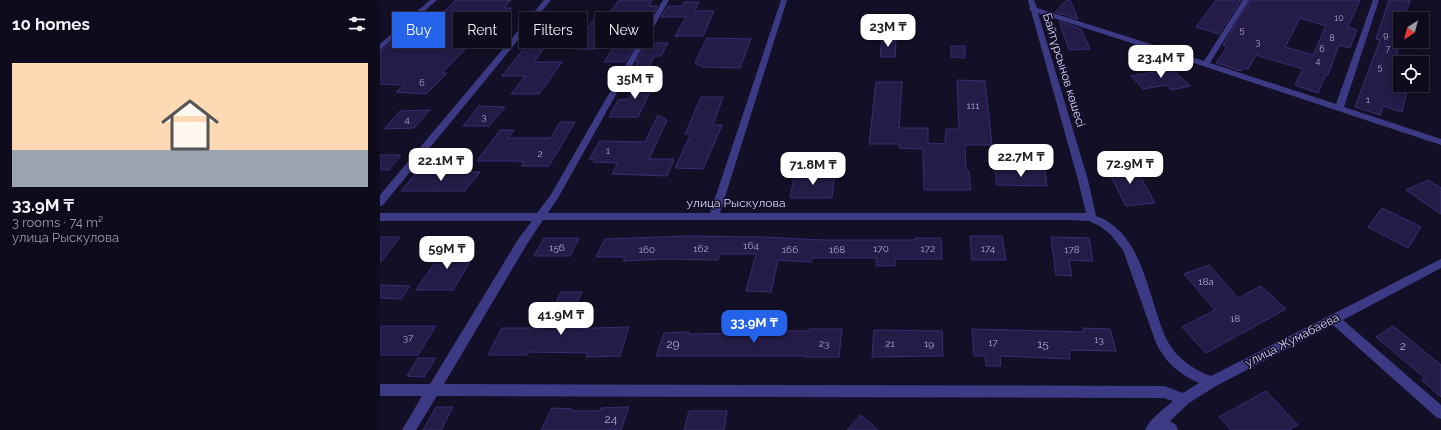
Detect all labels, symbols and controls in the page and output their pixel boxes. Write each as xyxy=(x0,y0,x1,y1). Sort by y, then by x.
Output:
street label: Байтұрсынов көшесі xyxy=(1040,11,1088,129)
chip: Buy xyxy=(392,12,445,48)
chip: Rent xyxy=(453,12,511,48)
chip: Filters xyxy=(519,12,587,48)
chip: New xyxy=(595,12,653,48)
north arrow xyxy=(1393,12,1429,48)
map controls xyxy=(1393,12,1429,92)
icon: filters xyxy=(346,13,368,35)
house number: 10 xyxy=(1334,13,1344,23)
text: 10 homes xyxy=(12,14,90,34)
pin: 23M ₸ xyxy=(860,14,916,48)
text: 23M ₸ xyxy=(870,19,907,34)
house number: 5 xyxy=(1240,25,1245,35)
house number: 9 xyxy=(1383,30,1389,40)
house number: 8 xyxy=(1329,33,1335,43)
house number: 3 xyxy=(1256,37,1261,47)
house number: 6 xyxy=(1319,44,1325,54)
house number: 7 xyxy=(1386,44,1391,54)
pin: 23.4M ₸ xyxy=(1124,45,1198,79)
text: 23.4M ₸ xyxy=(1137,50,1185,65)
house number: 4 xyxy=(1316,56,1321,66)
button: locate xyxy=(1393,56,1429,92)
house number: 5 xyxy=(1378,62,1383,72)
pin: 35M ₸ xyxy=(607,66,663,100)
text: 35M ₸ xyxy=(617,71,653,86)
house number: 6 xyxy=(419,78,425,88)
icon: home xyxy=(154,89,226,161)
house number: 1 xyxy=(1366,94,1371,105)
house number: 111 xyxy=(967,100,980,111)
house number: 3 xyxy=(481,111,487,122)
house number: 4 xyxy=(404,114,410,125)
pin: 22.7M ₸ xyxy=(984,144,1058,178)
house number: 1 xyxy=(606,145,611,156)
pin: 22.1M ₸ xyxy=(404,148,478,182)
house number: 2 xyxy=(537,148,543,159)
text: 22.7M ₸ xyxy=(997,149,1045,164)
pin: 72.9M ₸ xyxy=(1093,151,1167,185)
pin: 71.8M ₸ xyxy=(776,152,850,186)
text: 22.1M ₸ xyxy=(418,153,464,168)
text: 72.9M ₸ xyxy=(1106,156,1154,171)
text: 71.8M ₸ xyxy=(790,157,836,172)
text: 33.9M ₸ xyxy=(12,195,74,215)
street label: улица Рыскулова xyxy=(687,196,785,210)
text: 3 rooms · 74 m² xyxy=(12,215,103,230)
text: улица Рыскулова xyxy=(12,230,119,245)
pin: 59M ₸ xyxy=(419,236,475,270)
house number: 164 xyxy=(743,240,759,251)
text: 59M ₸ xyxy=(428,241,466,256)
house number: 156 xyxy=(549,242,565,253)
house number: 162 xyxy=(693,243,709,254)
house number: 170 xyxy=(873,243,889,254)
house number: 172 xyxy=(921,243,935,254)
house number: 174 xyxy=(981,243,996,254)
house number: 160 xyxy=(639,244,655,255)
house number: 166 xyxy=(782,244,798,255)
house number: 168 xyxy=(829,244,845,255)
house number: 178 xyxy=(1064,244,1080,255)
house number: 18а xyxy=(1198,276,1214,287)
pin: 41.9M ₸ xyxy=(524,302,598,336)
text: 41.9M ₸ xyxy=(538,307,584,322)
pin: 33.9M ₸ xyxy=(717,310,791,344)
street label: улица Жумабаева xyxy=(1243,310,1341,370)
house number: 18 xyxy=(1230,313,1240,324)
text: 33.9M ₸ xyxy=(730,315,778,330)
house number: 37 xyxy=(403,332,414,343)
house number: 13 xyxy=(1094,334,1104,345)
house number: 29 xyxy=(666,337,680,351)
house number: 17 xyxy=(988,337,998,348)
house number: 15 xyxy=(1037,337,1049,351)
house number: 23 xyxy=(819,338,829,349)
house number: 21 xyxy=(885,338,895,349)
house number: 19 xyxy=(924,338,934,349)
house number: 2 xyxy=(1400,339,1406,353)
house number: 24 xyxy=(605,412,618,426)

